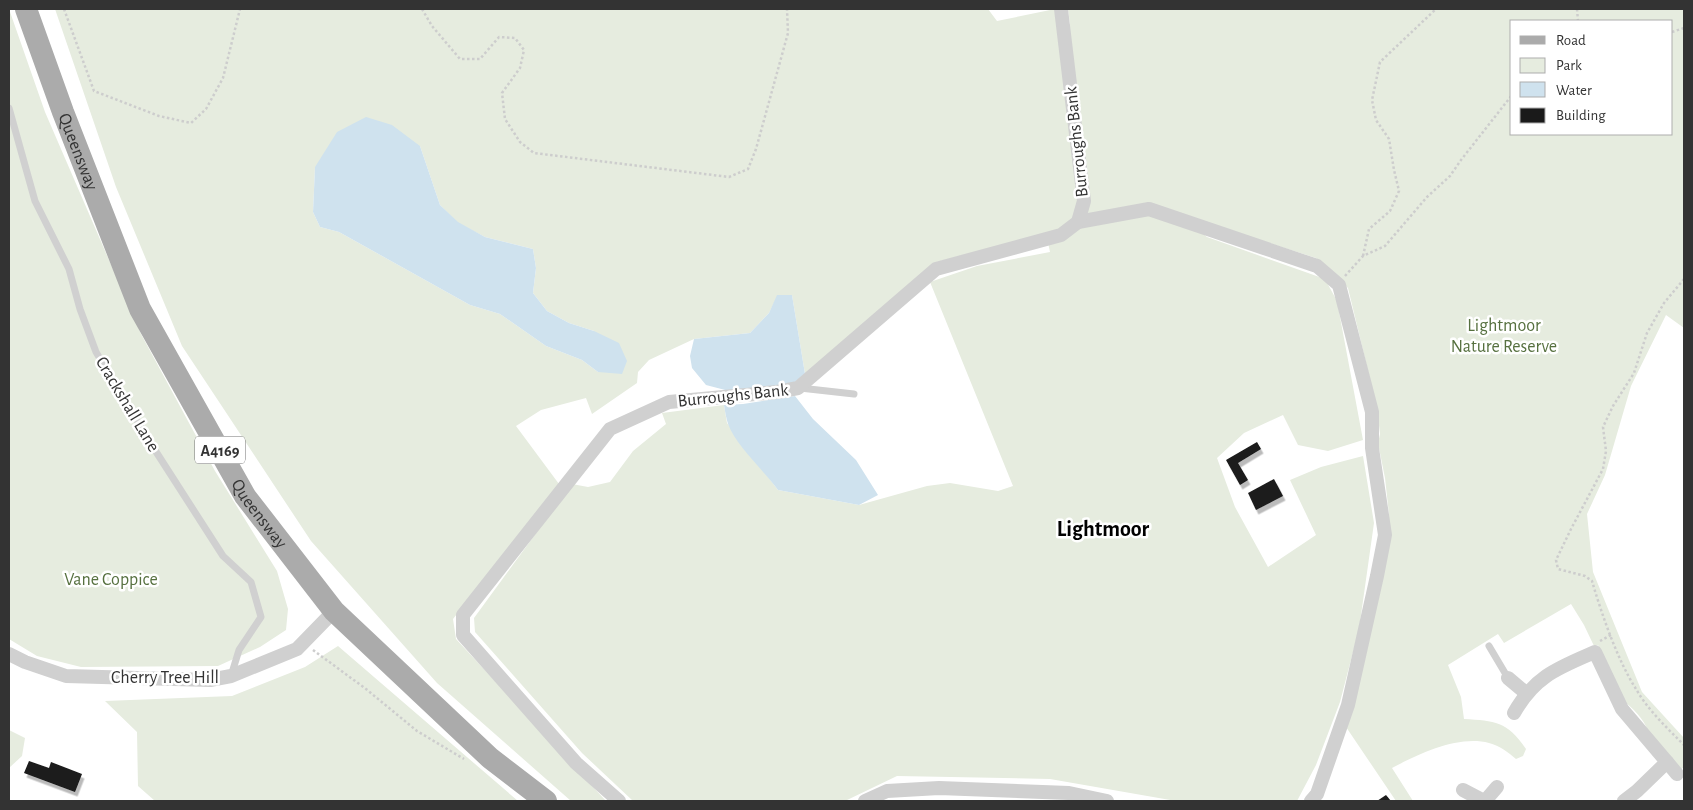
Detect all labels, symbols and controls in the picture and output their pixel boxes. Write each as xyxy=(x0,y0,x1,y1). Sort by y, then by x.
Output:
legend xyxy=(1510,20,1673,135)
text: Road xyxy=(1556,33,1586,48)
text: Park xyxy=(1556,58,1582,73)
text: Water xyxy=(1556,83,1592,98)
street label: Burroughs Bank xyxy=(1062,85,1092,198)
text: Building xyxy=(1556,108,1606,123)
street label: Queensway xyxy=(54,111,101,193)
park label: Lightmoor Nature Reserve xyxy=(1451,317,1557,356)
street label: Crackshall Lane xyxy=(92,354,163,455)
street label: Burroughs Bank xyxy=(677,381,790,411)
road number: A4169 xyxy=(195,436,245,464)
street label: Queensway xyxy=(228,476,290,552)
district label: Lightmoor xyxy=(1057,518,1150,540)
park label: Vane Coppice xyxy=(64,571,158,589)
street label: Cherry Tree Hill xyxy=(111,669,219,687)

